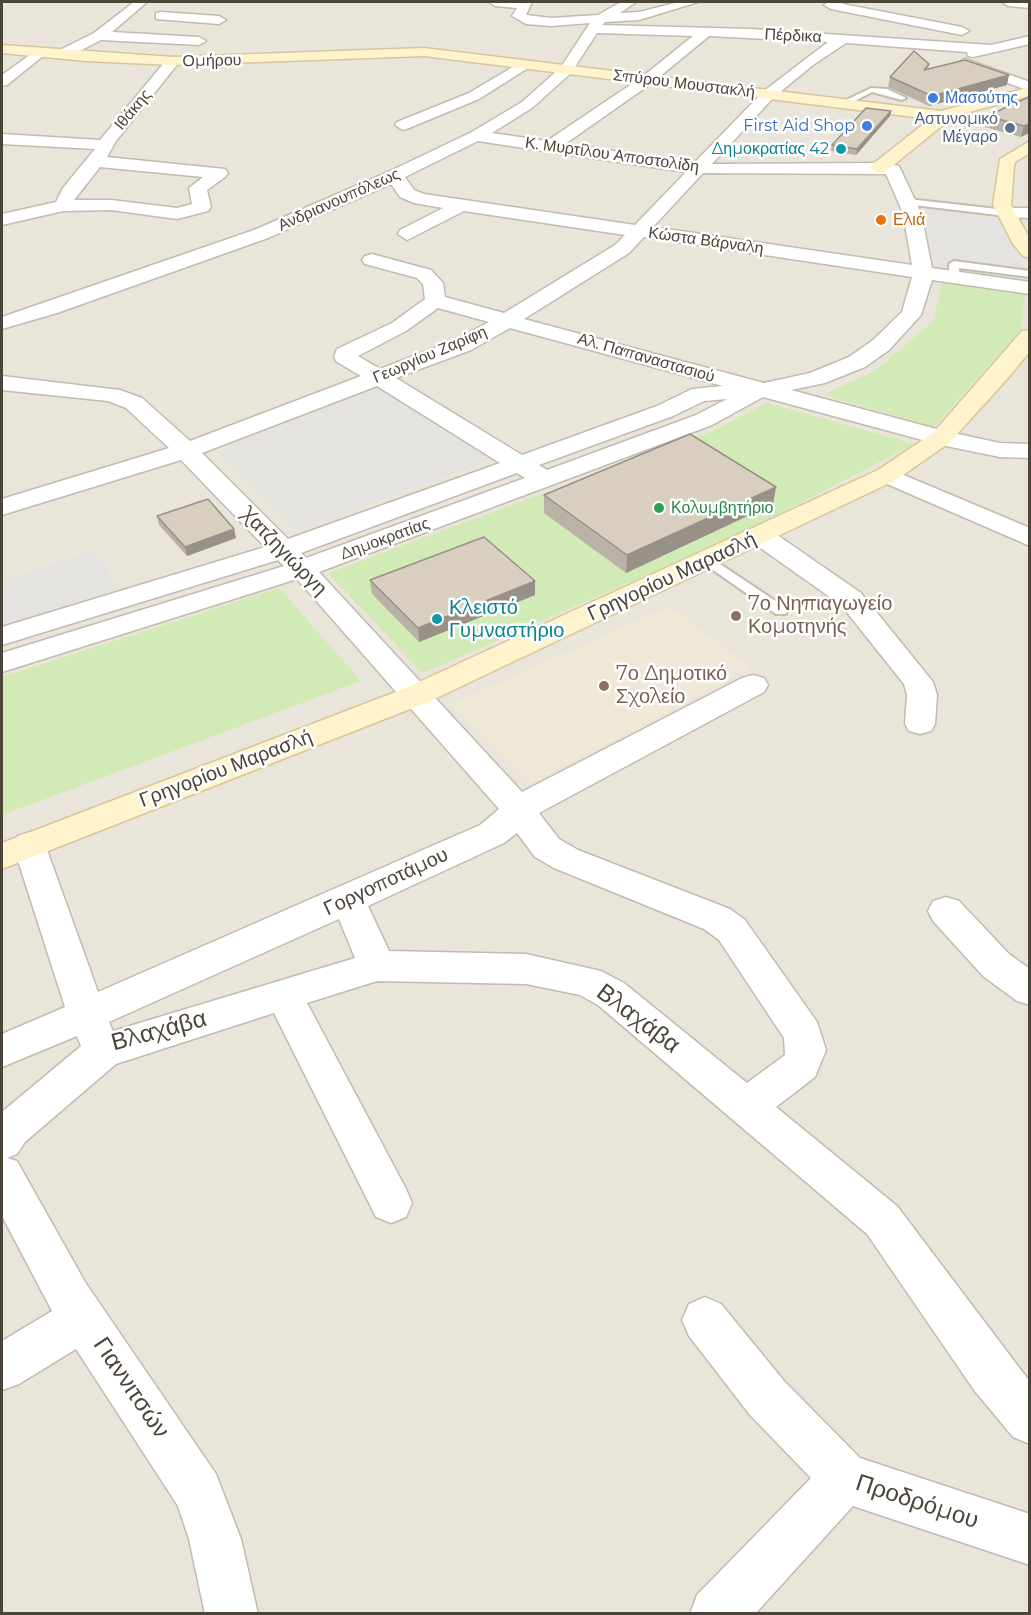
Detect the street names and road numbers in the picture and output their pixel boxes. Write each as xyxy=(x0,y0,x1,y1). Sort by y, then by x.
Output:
street label: Πέρδικα xyxy=(764,25,822,47)
street label: Ομήρου xyxy=(182,51,242,71)
street label: Σπύρου Μουστακλή xyxy=(612,66,756,102)
street label: Ιθάκης xyxy=(110,86,156,134)
street label: Κ. Μυρτίλου Αποστολίδη xyxy=(524,133,700,177)
street label: Ανδριανουπόλεως xyxy=(275,165,403,235)
street label: Κώστα Βάρναλη xyxy=(647,223,765,259)
street label: Γεωργίου Ζαρίφη xyxy=(370,322,490,388)
street label: Αλ. Παπαναστασιού xyxy=(575,329,717,387)
street label: Χατζηγιώργη xyxy=(236,503,332,601)
street label: Δημοκρατίας xyxy=(338,514,432,564)
street label: Γρηγορίου Μαρασλή xyxy=(584,527,760,627)
street label: Γρηγορίου Μαρασλή xyxy=(136,725,316,813)
street label: Γοργοποτάμου xyxy=(320,843,452,921)
street label: Βλαχάβα xyxy=(590,978,686,1060)
street label: Βλαχάβα xyxy=(108,1005,210,1057)
street label: Γιαννιτσών xyxy=(87,1332,175,1444)
street label: Προδρόμου xyxy=(852,1469,982,1535)

